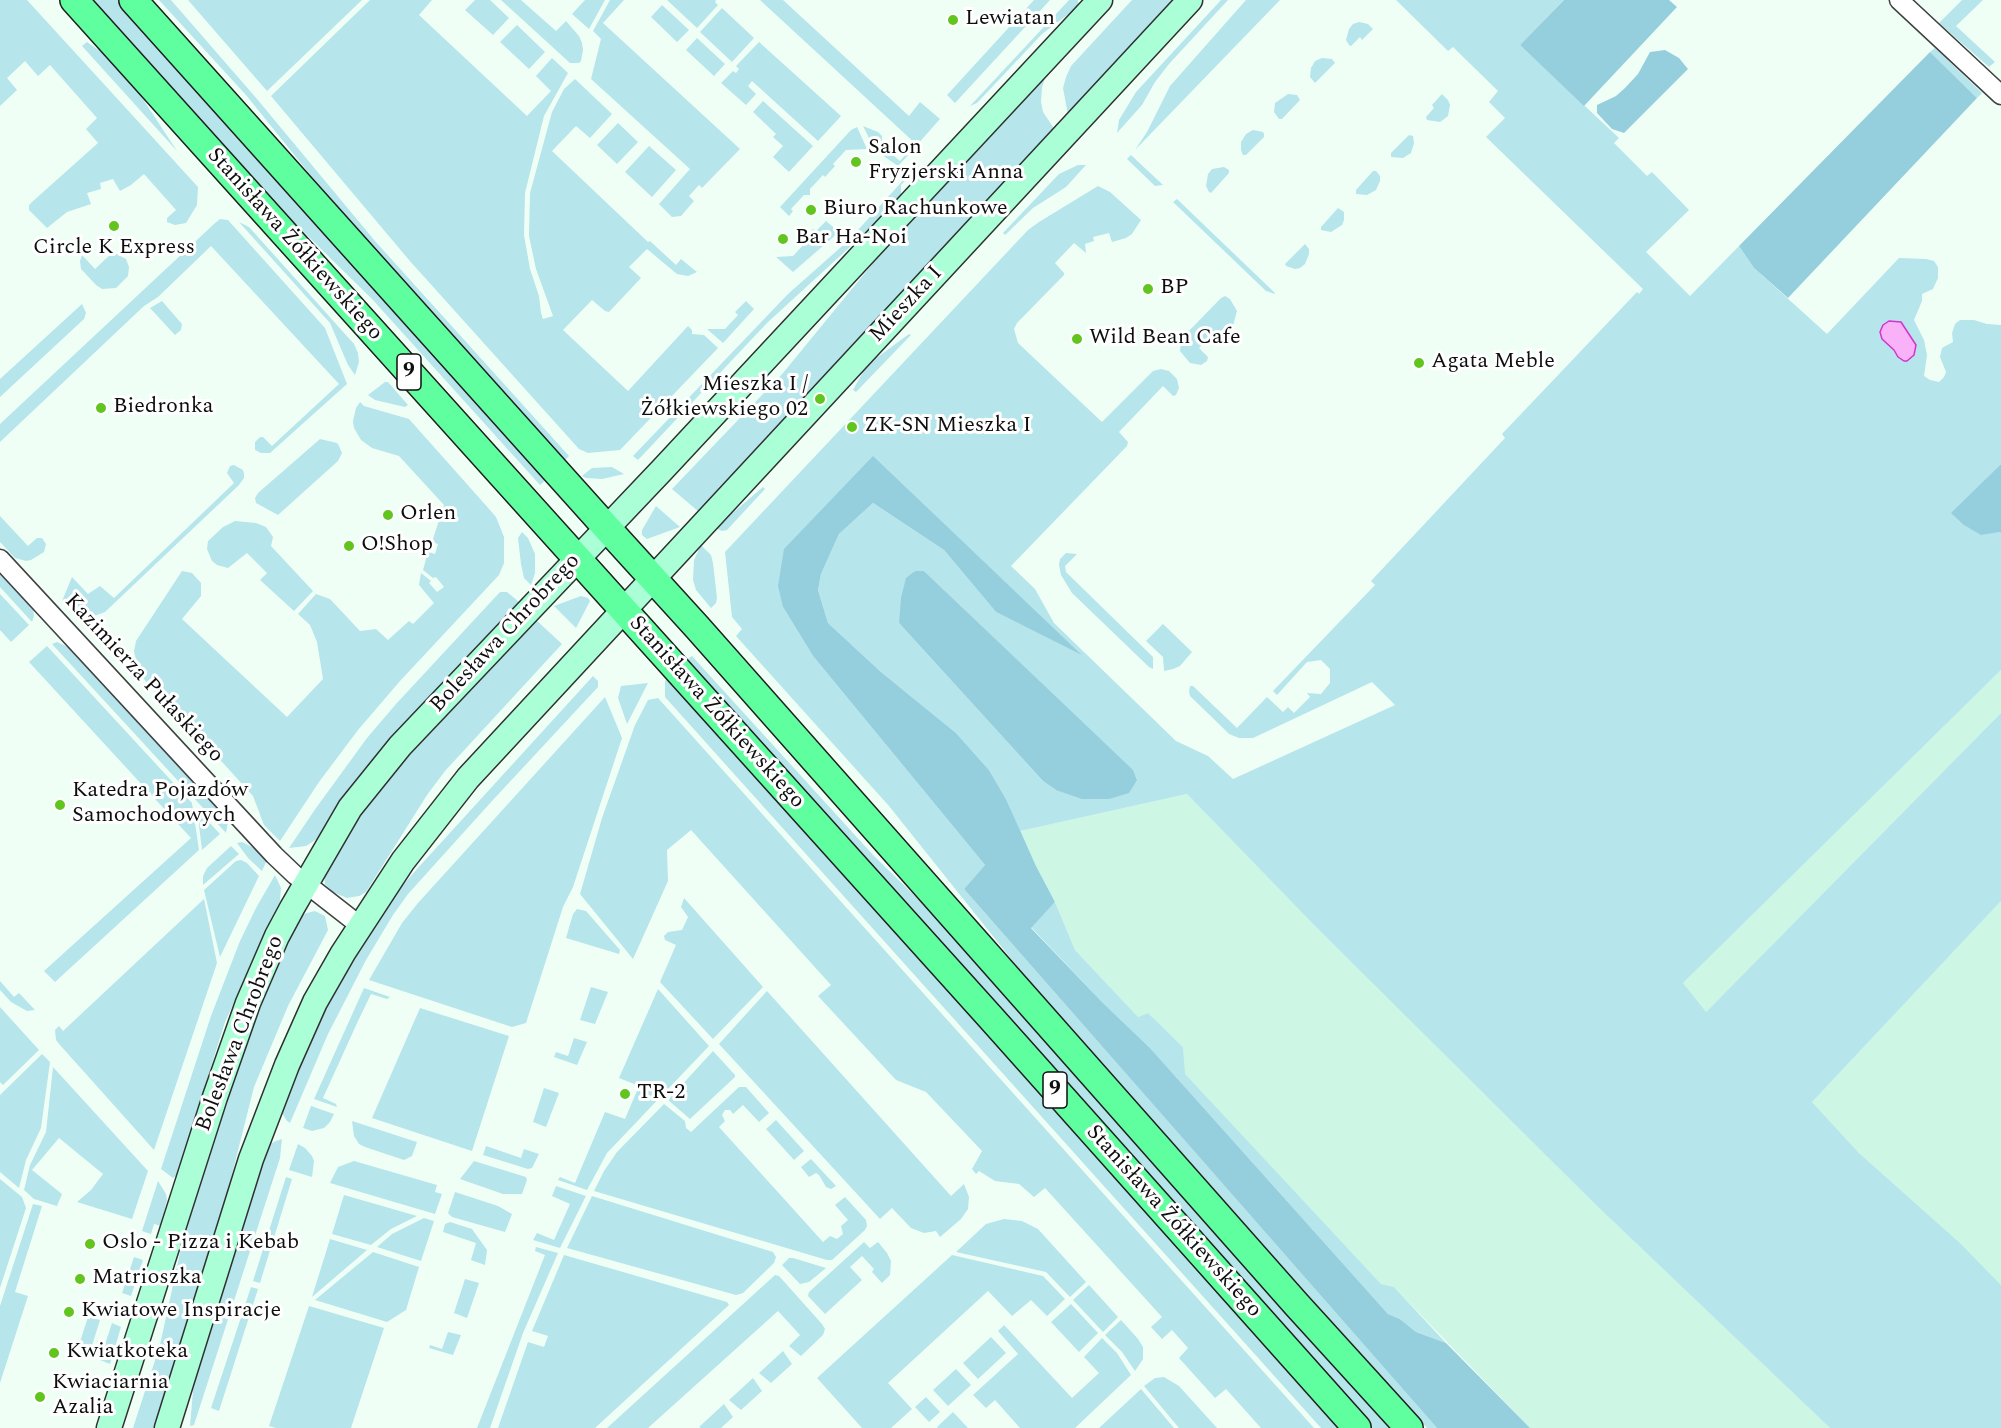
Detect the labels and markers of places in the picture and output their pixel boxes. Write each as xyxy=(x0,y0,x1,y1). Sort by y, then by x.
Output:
place label: Lewiatan xyxy=(965,7,1055,33)
marker: Lewiatan xyxy=(946,13,960,27)
place label: Salon Fryzjerski Anna xyxy=(868,136,1024,188)
marker: Salon Fryzjerski Anna xyxy=(849,155,863,169)
place label: Biuro Rachunkowe xyxy=(823,197,1008,223)
marker: Biuro Rachunkowe xyxy=(804,203,818,217)
marker: Circle K Express xyxy=(107,219,121,233)
place label: Bar Ha-Noi xyxy=(795,226,907,252)
marker: Bar Ha-Noi xyxy=(776,232,790,246)
place label: Circle K Express xyxy=(33,236,195,262)
place label: BP xyxy=(1160,276,1189,302)
marker: BP xyxy=(1141,282,1155,296)
place label: Wild Bean Cafe xyxy=(1089,326,1241,352)
marker: Wild Bean Cafe xyxy=(1070,332,1084,346)
place label: Agata Meble xyxy=(1431,350,1555,376)
marker: Agata Meble xyxy=(1412,356,1426,370)
place label: Mieszka I / Żółkiewskiego 02 xyxy=(640,373,808,424)
marker: Mieszka I / Żółkiewskiego 02 xyxy=(813,392,827,406)
place label: Biedronka xyxy=(113,395,213,421)
marker: Biedronka xyxy=(94,401,108,415)
place label: ZK-SN Mieszka I xyxy=(864,414,1031,440)
marker: ZK-SN Mieszka I xyxy=(845,420,859,434)
place label: Orlen xyxy=(400,502,456,528)
marker: Orlen xyxy=(381,508,395,522)
place label: O!Shop xyxy=(361,533,433,559)
marker: O!Shop xyxy=(342,539,356,553)
place label: Katedra Pojazdów Samochodowych xyxy=(72,779,248,830)
marker: Katedra Pojazdów Samochodowych xyxy=(53,798,67,812)
place label: TR-2 xyxy=(637,1081,685,1107)
marker: TR-2 xyxy=(618,1087,632,1101)
place label: Oslo - Pizza i Kebab xyxy=(102,1231,299,1257)
marker: Oslo - Pizza i Kebab xyxy=(83,1237,97,1251)
place label: Matrioszka xyxy=(92,1266,202,1292)
marker: Matrioszka xyxy=(73,1272,87,1286)
place label: Kwiatowe Inspiracje xyxy=(81,1299,281,1325)
marker: Kwiatowe Inspiracje xyxy=(62,1305,76,1319)
place label: Kwiatkoteka xyxy=(66,1340,188,1366)
marker: Kwiatkoteka xyxy=(47,1346,61,1360)
place label: Kwiaciarnia Azalia xyxy=(52,1371,169,1422)
marker: Kwiaciarnia Azalia xyxy=(33,1390,47,1404)

